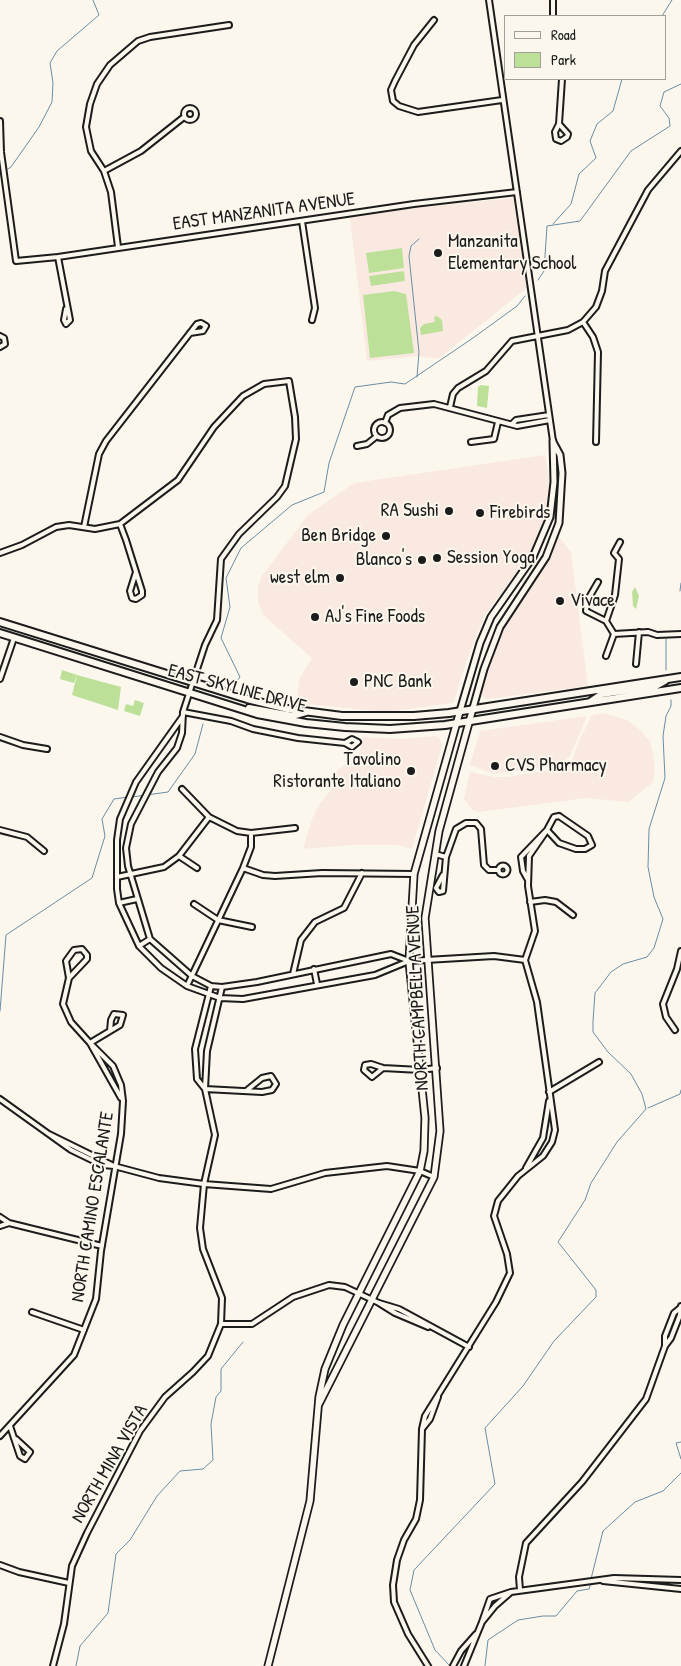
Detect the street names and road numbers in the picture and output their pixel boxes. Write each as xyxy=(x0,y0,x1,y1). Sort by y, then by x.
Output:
street label: EAST MANZANITA AVENUE xyxy=(171,188,357,236)
street label: EAST SKYLINE DRIVE xyxy=(165,660,309,718)
street label: NORTH CAMPBELL AVENUE xyxy=(402,905,434,1091)
street label: NORTH CAMINO ESCALANTE xyxy=(67,1110,119,1304)
street label: NORTH MINA VISTA xyxy=(67,1401,153,1527)

